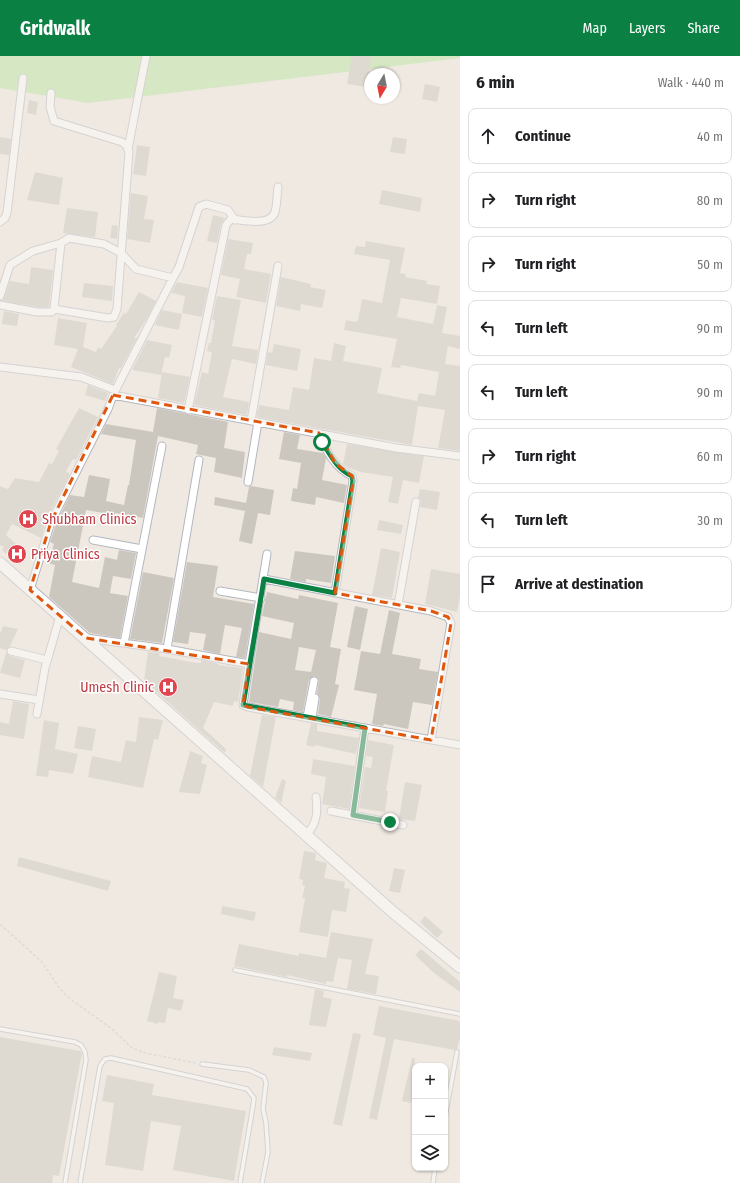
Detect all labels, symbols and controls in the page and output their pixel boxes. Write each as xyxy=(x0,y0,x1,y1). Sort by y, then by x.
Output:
text: Gridwalk xyxy=(20,17,90,40)
text: Map xyxy=(583,20,607,37)
text: Layers xyxy=(629,20,665,37)
text: Share xyxy=(687,20,720,37)
north arrow xyxy=(364,68,400,104)
text: 6 min xyxy=(476,72,515,93)
text: Walk · 440 m xyxy=(658,75,724,90)
icon: ahead xyxy=(477,125,499,147)
text: Continue xyxy=(515,127,571,145)
text: 40 m xyxy=(697,129,723,144)
icon: right xyxy=(477,189,499,211)
text: Turn right xyxy=(515,191,576,209)
text: 80 m xyxy=(697,193,723,208)
icon: right xyxy=(477,253,499,275)
text: Turn right xyxy=(515,255,576,273)
text: 50 m xyxy=(697,257,723,272)
icon: left xyxy=(477,317,499,339)
text: Turn left xyxy=(515,319,568,337)
text: 90 m xyxy=(697,321,723,336)
icon: left xyxy=(477,381,499,403)
text: Turn left xyxy=(515,383,568,401)
text: 90 m xyxy=(697,385,723,400)
route start xyxy=(313,433,331,451)
icon: right xyxy=(477,445,499,467)
text: Turn right xyxy=(515,447,576,465)
text: 60 m xyxy=(697,449,723,464)
hospital icon: Shubham Clinics xyxy=(17,508,39,530)
icon: left xyxy=(477,509,499,531)
place label: Shubham Clinics xyxy=(42,511,136,528)
text: Turn left xyxy=(515,511,568,529)
text: 30 m xyxy=(697,513,723,528)
hospital icon: Priya Clinics xyxy=(6,543,28,565)
place label: Priya Clinics xyxy=(31,546,100,563)
icon: arrive xyxy=(477,573,499,595)
text: Arrive at destination xyxy=(515,575,643,593)
hospital icon: Umesh Clinic xyxy=(157,676,179,698)
place label: Umesh Clinic xyxy=(80,679,154,696)
route end xyxy=(381,813,399,831)
map controls xyxy=(412,1063,448,1171)
button: + xyxy=(412,1063,448,1099)
button: − xyxy=(412,1099,448,1135)
button: layers xyxy=(412,1135,448,1171)

